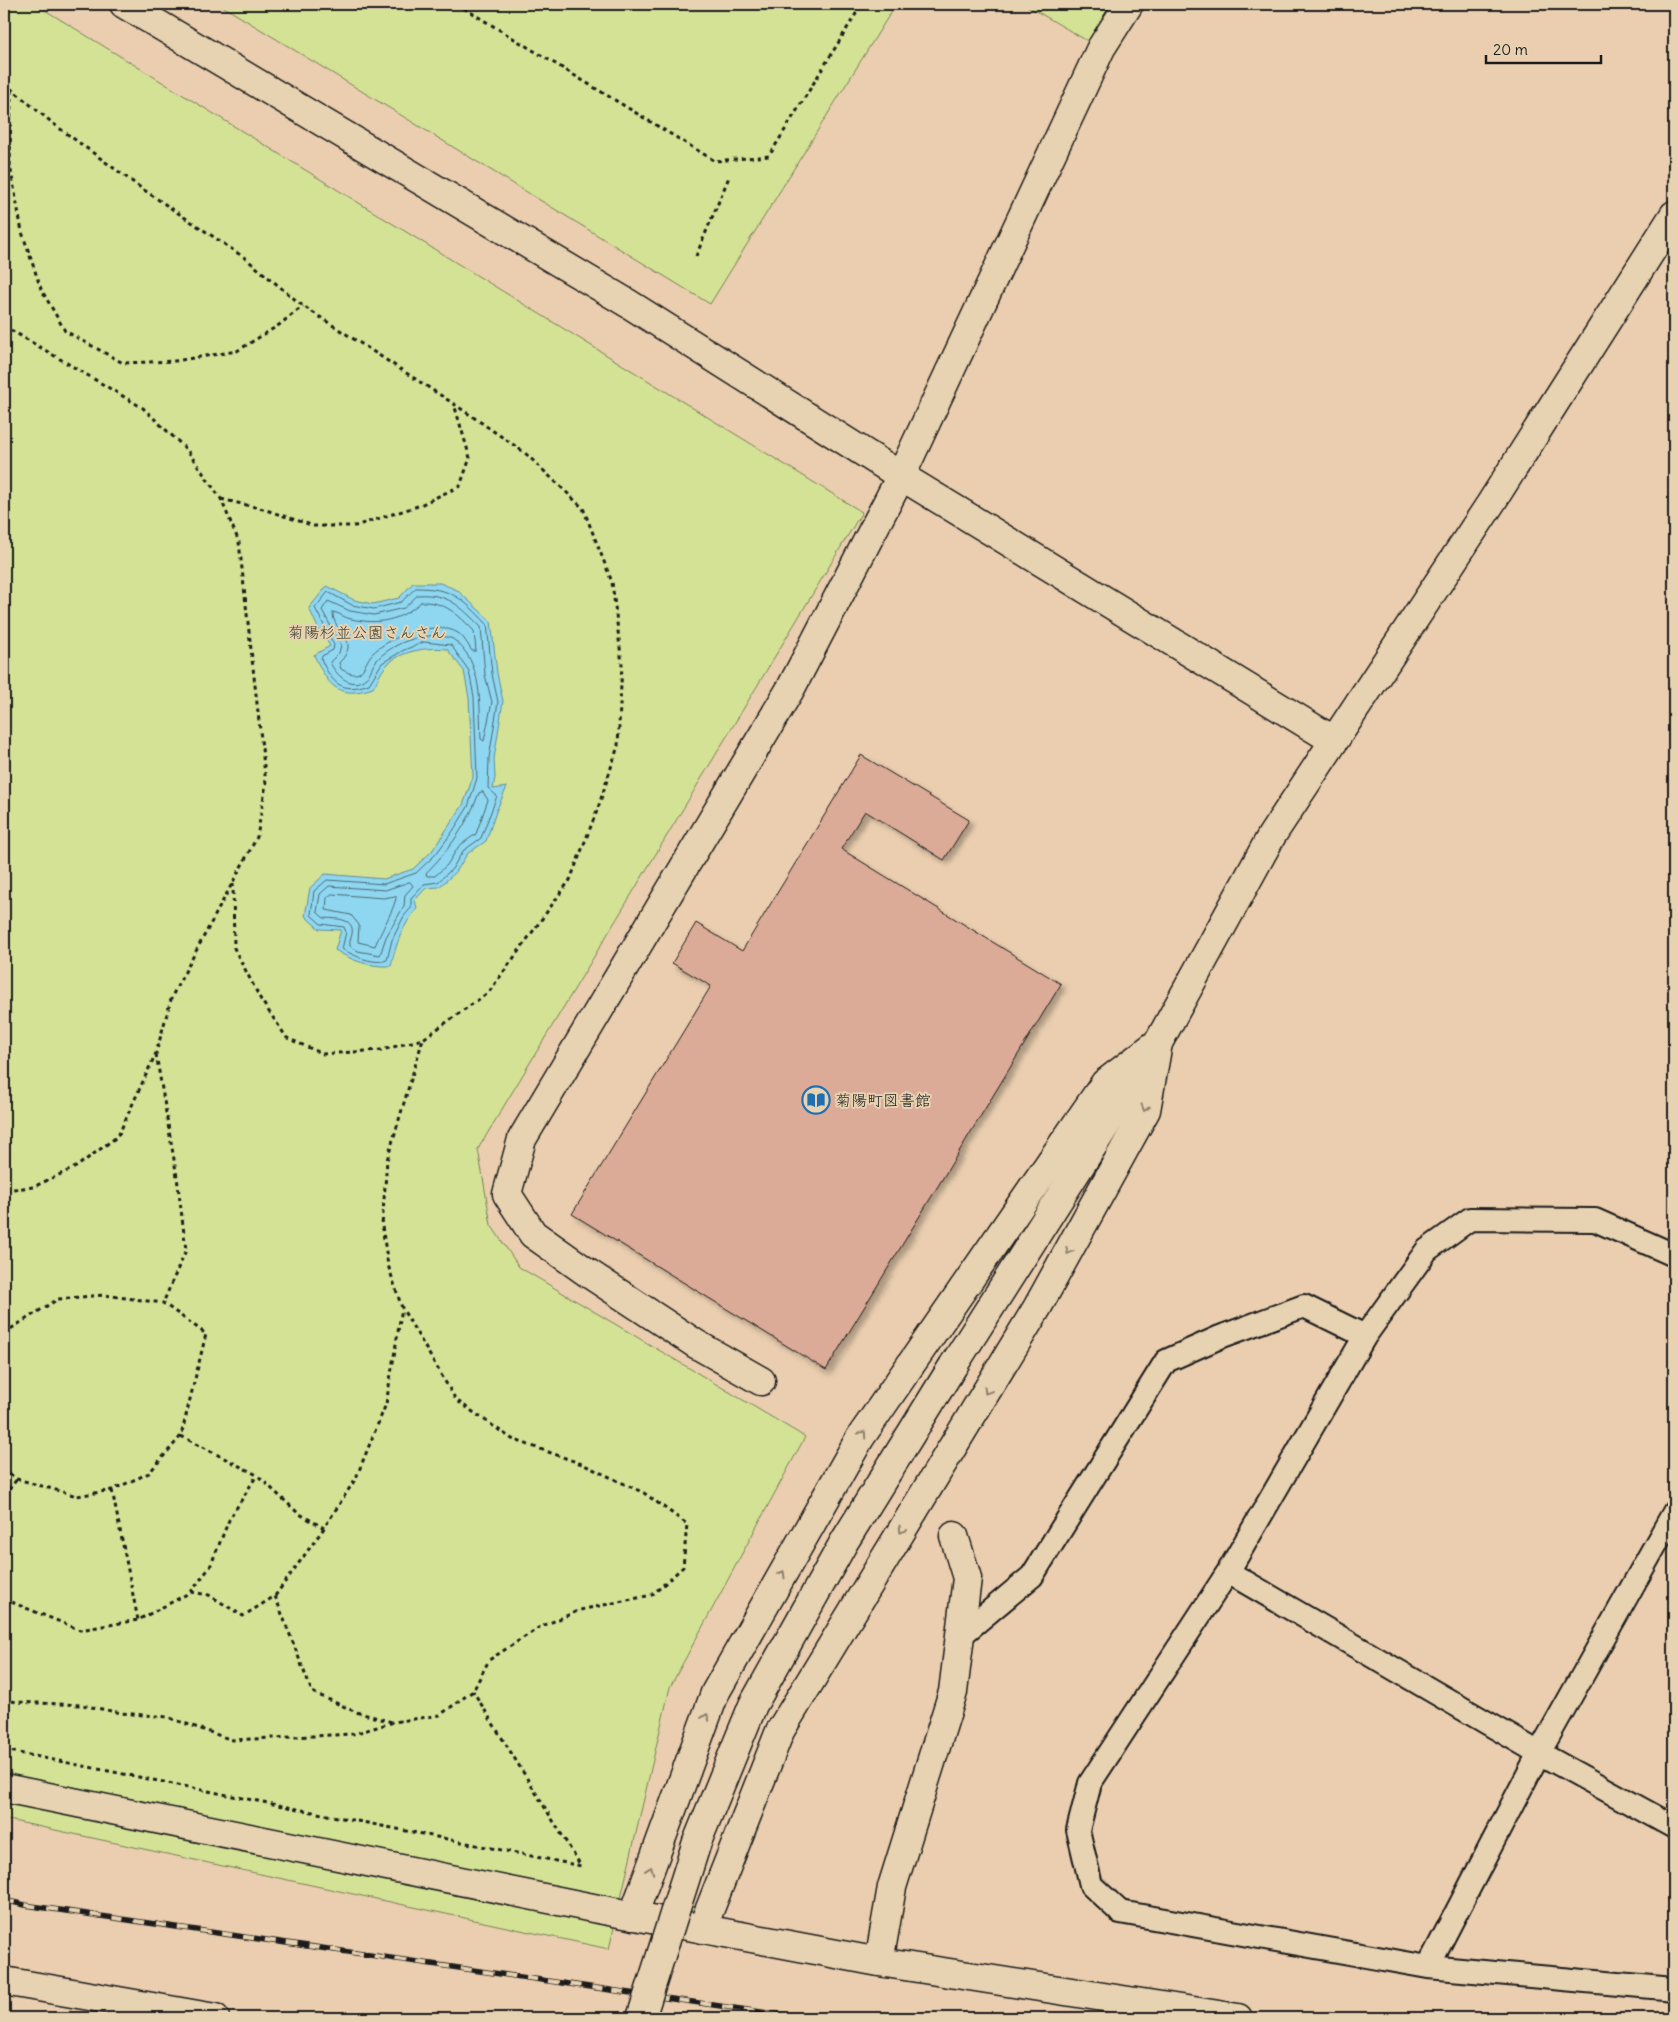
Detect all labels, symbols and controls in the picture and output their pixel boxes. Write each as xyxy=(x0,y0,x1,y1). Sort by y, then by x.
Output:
scale bar xyxy=(1486,32,1600,64)
text: 20 m xyxy=(1493,40,1528,59)
park label: 菊陽杉並公園さんさん xyxy=(287,622,447,642)
library icon: 菊陽町図書館 xyxy=(801,1085,831,1115)
place label: 菊陽町図書館 xyxy=(835,1090,931,1110)
one-way arrow xyxy=(1141,1103,1151,1112)
one-way arrow xyxy=(1065,1246,1075,1255)
one-way arrow xyxy=(983,1386,993,1395)
one-way arrow xyxy=(857,1430,867,1439)
one-way arrow xyxy=(899,1525,909,1534)
one-way arrow xyxy=(776,1571,786,1580)
one-way arrow xyxy=(700,1714,710,1722)
one-way arrow xyxy=(644,1866,654,1875)

